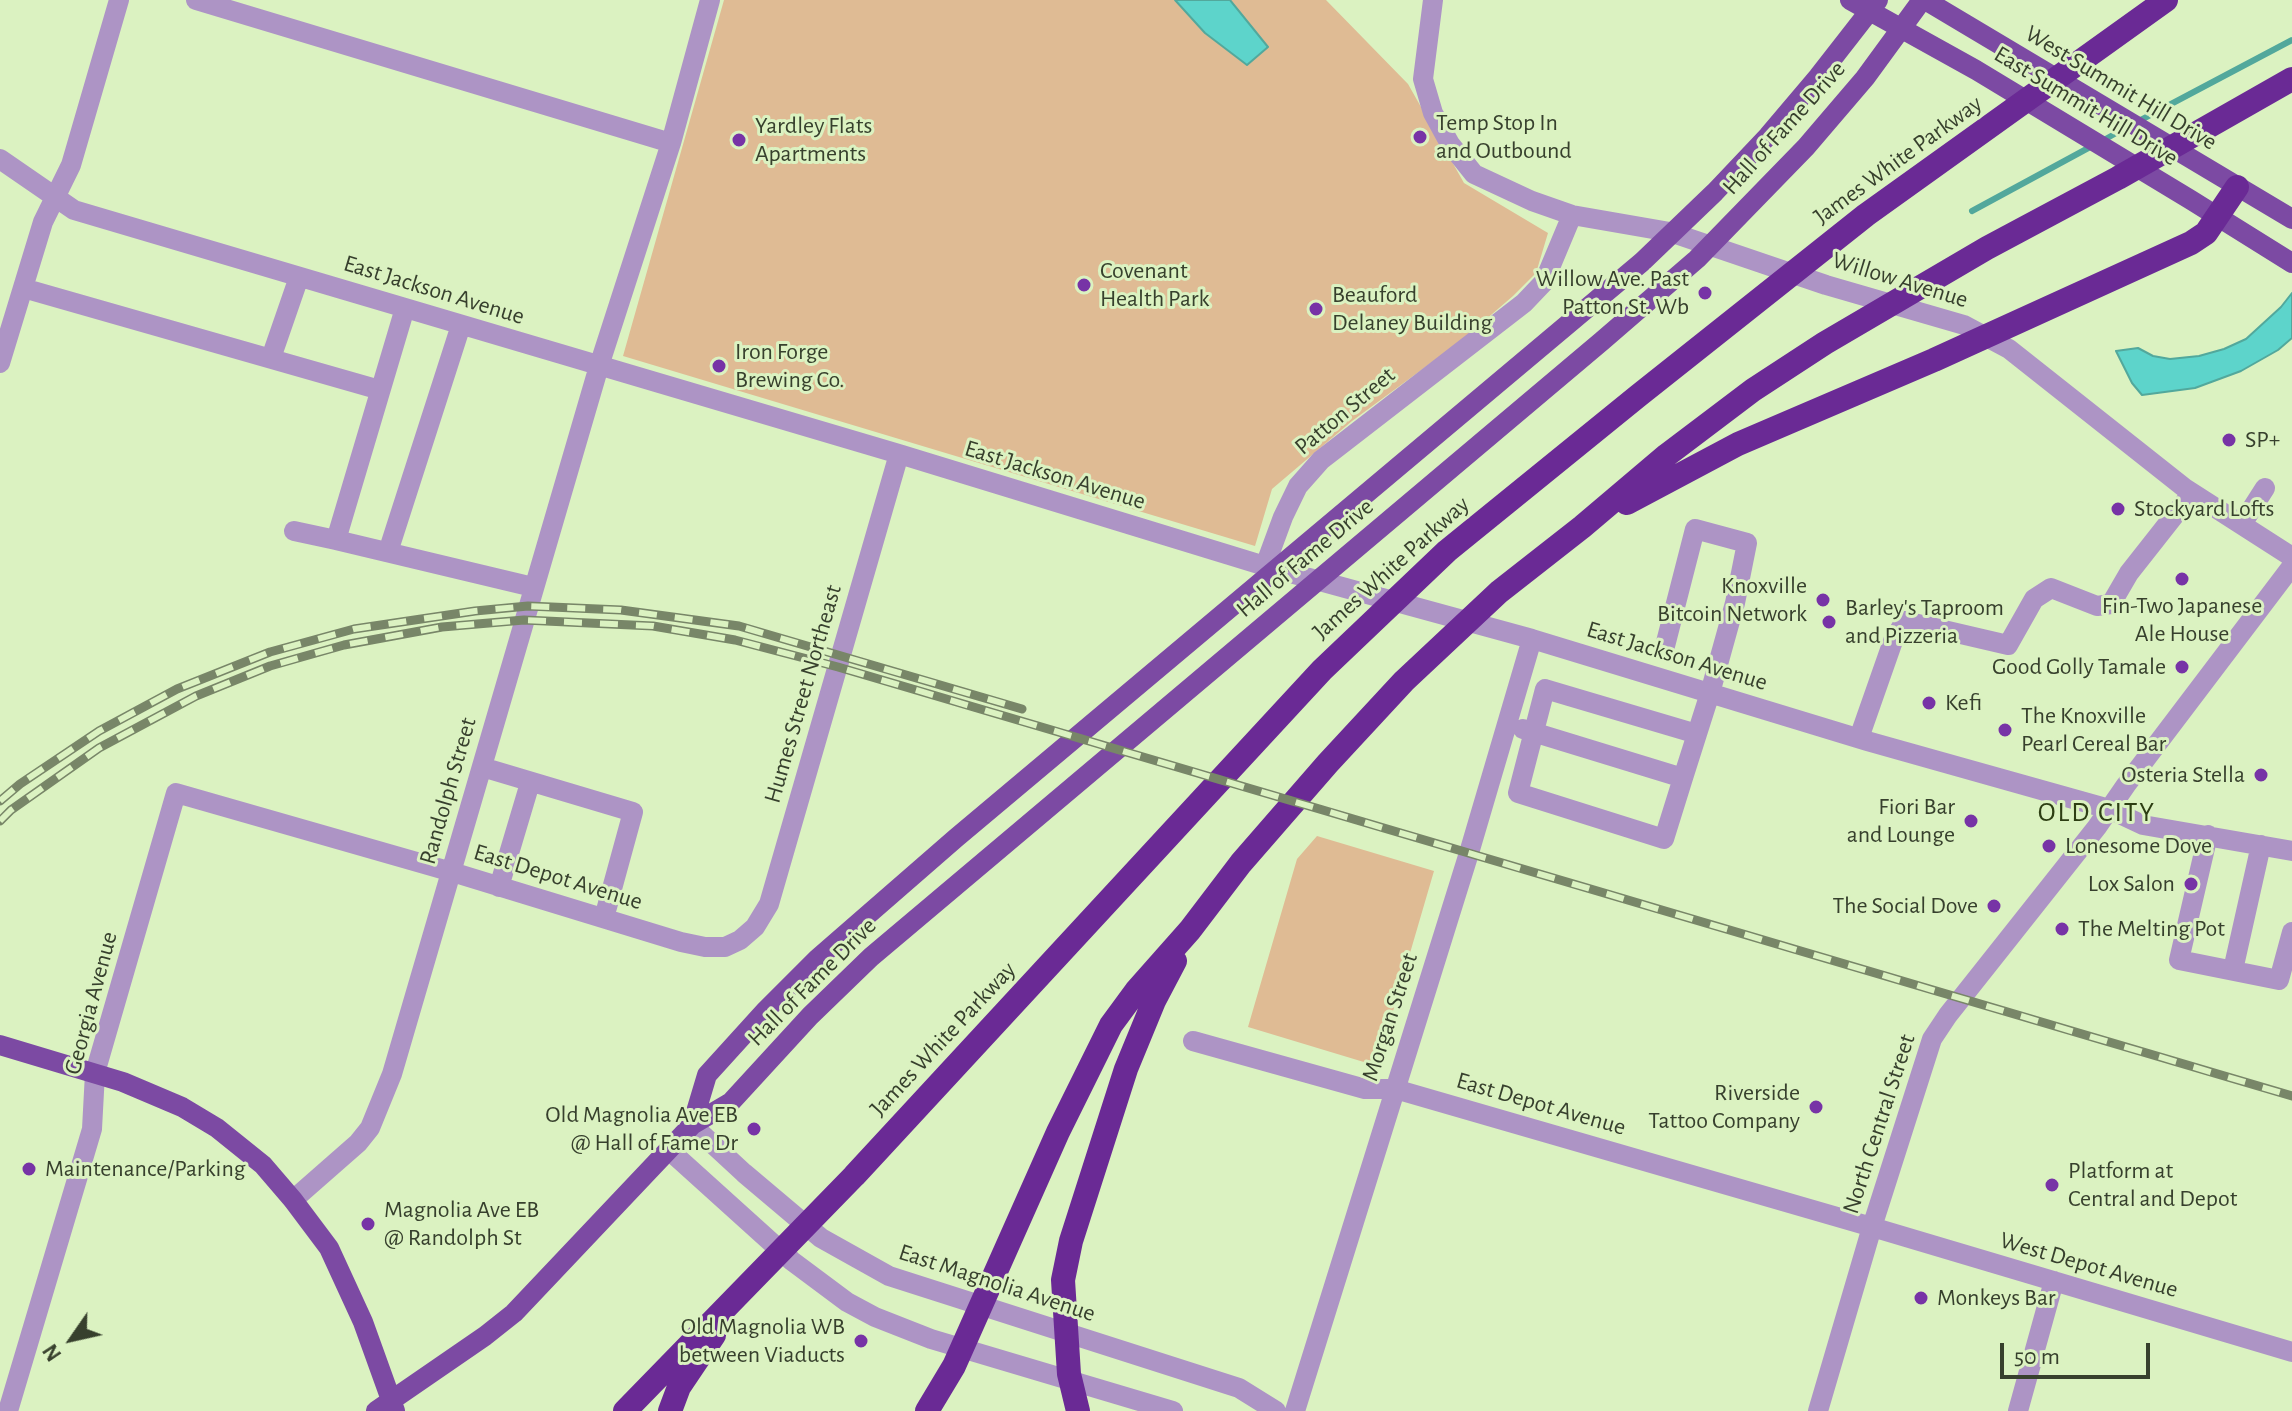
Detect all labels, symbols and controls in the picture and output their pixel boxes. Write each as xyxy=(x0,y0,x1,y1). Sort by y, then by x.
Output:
street label: West Summit Hill Drive xyxy=(2020,19,2222,157)
street label: East Summit Hill Drive xyxy=(1989,40,2183,172)
street label: Hall of Fame Drive xyxy=(1716,55,1852,201)
street label: James White Parkway xyxy=(1808,89,1988,231)
place label: Temp Stop In and Outbound xyxy=(1436,109,1572,165)
place label: Yardley Flats Apartments xyxy=(755,112,872,168)
marker: Temp Stop In and Outbound xyxy=(1411,128,1429,146)
marker: Yardley Flats Apartments xyxy=(730,131,748,149)
street label: Willow Avenue xyxy=(1829,246,1971,314)
street label: East Jackson Avenue xyxy=(340,249,528,331)
place label: Covenant Health Park xyxy=(1100,257,1210,313)
place label: Willow Ave. Past Patton St. Wb xyxy=(1536,265,1689,321)
marker: Covenant Health Park xyxy=(1075,276,1093,294)
place label: Beauford Delaney Building xyxy=(1332,281,1492,337)
marker: Willow Ave. Past Patton St. Wb xyxy=(1696,284,1714,302)
marker: Beauford Delaney Building xyxy=(1307,300,1325,318)
place label: Iron Forge Brewing Co. xyxy=(735,338,845,394)
marker: Iron Forge Brewing Co. xyxy=(710,357,728,375)
street label: Patton Street xyxy=(1289,361,1401,461)
place label: SP+ xyxy=(2245,426,2280,454)
marker: SP+ xyxy=(2220,431,2238,449)
street label: East Jackson Avenue xyxy=(961,434,1149,516)
street label: James White Parkway xyxy=(1307,490,1475,646)
street label: Hall of Fame Drive xyxy=(1231,492,1379,624)
place label: Stockyard Lofts xyxy=(2134,495,2274,523)
marker: Stockyard Lofts xyxy=(2109,500,2127,518)
marker: Fin-Two Japanese Ale House xyxy=(2173,570,2191,588)
place label: Knoxville Bitcoin Network xyxy=(1657,572,1807,628)
street label: Humes Street Northeast xyxy=(758,582,848,806)
marker: Knoxville Bitcoin Network xyxy=(1814,591,1832,609)
place label: Fin-Two Japanese Ale House xyxy=(2102,592,2262,648)
place label: Barley's Taproom and Pizzeria xyxy=(1845,594,2004,650)
marker: Barley's Taproom and Pizzeria xyxy=(1820,613,1838,631)
street label: East Jackson Avenue xyxy=(1583,615,1771,697)
place label: Good Golly Tamale xyxy=(1992,653,2166,681)
marker: Good Golly Tamale xyxy=(2173,658,2191,676)
place label: Kefi xyxy=(1945,689,1982,717)
marker: Kefi xyxy=(1920,694,1938,712)
place label: The Knoxville Pearl Cereal Bar xyxy=(2021,702,2166,758)
street label: Randolph Street xyxy=(413,714,483,868)
marker: The Knoxville Pearl Cereal Bar xyxy=(1996,721,2014,739)
place label: Osteria Stella xyxy=(2121,761,2245,789)
marker: Osteria Stella xyxy=(2252,766,2270,784)
place label: Fiori Bar and Lounge xyxy=(1847,793,1955,849)
district label: OLD CITY xyxy=(2038,796,2156,830)
marker: Fiori Bar and Lounge xyxy=(1962,812,1980,830)
place label: Lonesome Dove xyxy=(2065,832,2212,860)
marker: Lonesome Dove xyxy=(2040,837,2058,855)
street label: East Depot Avenue xyxy=(470,838,646,916)
place label: Lox Salon xyxy=(2088,870,2175,898)
marker: Lox Salon xyxy=(2182,875,2200,893)
place label: The Social Dove xyxy=(1832,892,1978,920)
marker: The Social Dove xyxy=(1985,897,2003,915)
street label: Hall of Fame Drive xyxy=(742,912,882,1052)
place label: The Melting Pot xyxy=(2078,915,2225,943)
marker: The Melting Pot xyxy=(2053,920,2071,938)
street label: Georgia Avenue xyxy=(58,928,124,1078)
street label: Morgan Street xyxy=(1356,949,1424,1085)
street label: James White Parkway xyxy=(864,956,1022,1122)
street label: North Central Street xyxy=(1836,1030,1922,1218)
street label: East Depot Avenue xyxy=(1453,1066,1629,1142)
place label: Riverside Tattoo Company xyxy=(1648,1079,1800,1135)
marker: Riverside Tattoo Company xyxy=(1807,1098,1825,1116)
place label: Old Magnolia Ave EB @ Hall of Fame Dr xyxy=(545,1101,738,1157)
marker: Old Magnolia Ave EB @ Hall of Fame Dr xyxy=(745,1120,763,1138)
place label: Maintenance/Parking xyxy=(45,1155,245,1183)
place label: Platform at Central and Depot xyxy=(2068,1157,2237,1213)
marker: Maintenance/Parking xyxy=(20,1160,38,1178)
marker: Platform at Central and Depot xyxy=(2043,1176,2061,1194)
place label: Magnolia Ave EB @ Randolph St xyxy=(384,1196,539,1252)
marker: Magnolia Ave EB @ Randolph St xyxy=(359,1215,377,1233)
street label: West Depot Avenue xyxy=(1997,1226,2181,1304)
street label: East Magnolia Avenue xyxy=(895,1238,1099,1328)
place label: Monkeys Bar xyxy=(1937,1284,2056,1312)
marker: Monkeys Bar xyxy=(1912,1289,1930,1307)
north arrow xyxy=(32,1299,112,1379)
place label: Old Magnolia WB between Viaducts xyxy=(679,1313,845,1369)
scale bar xyxy=(2004,1327,2154,1377)
marker: Old Magnolia WB between Viaducts xyxy=(852,1332,870,1350)
text: N xyxy=(39,1340,66,1365)
text: 50 m xyxy=(2014,1345,2060,1369)

